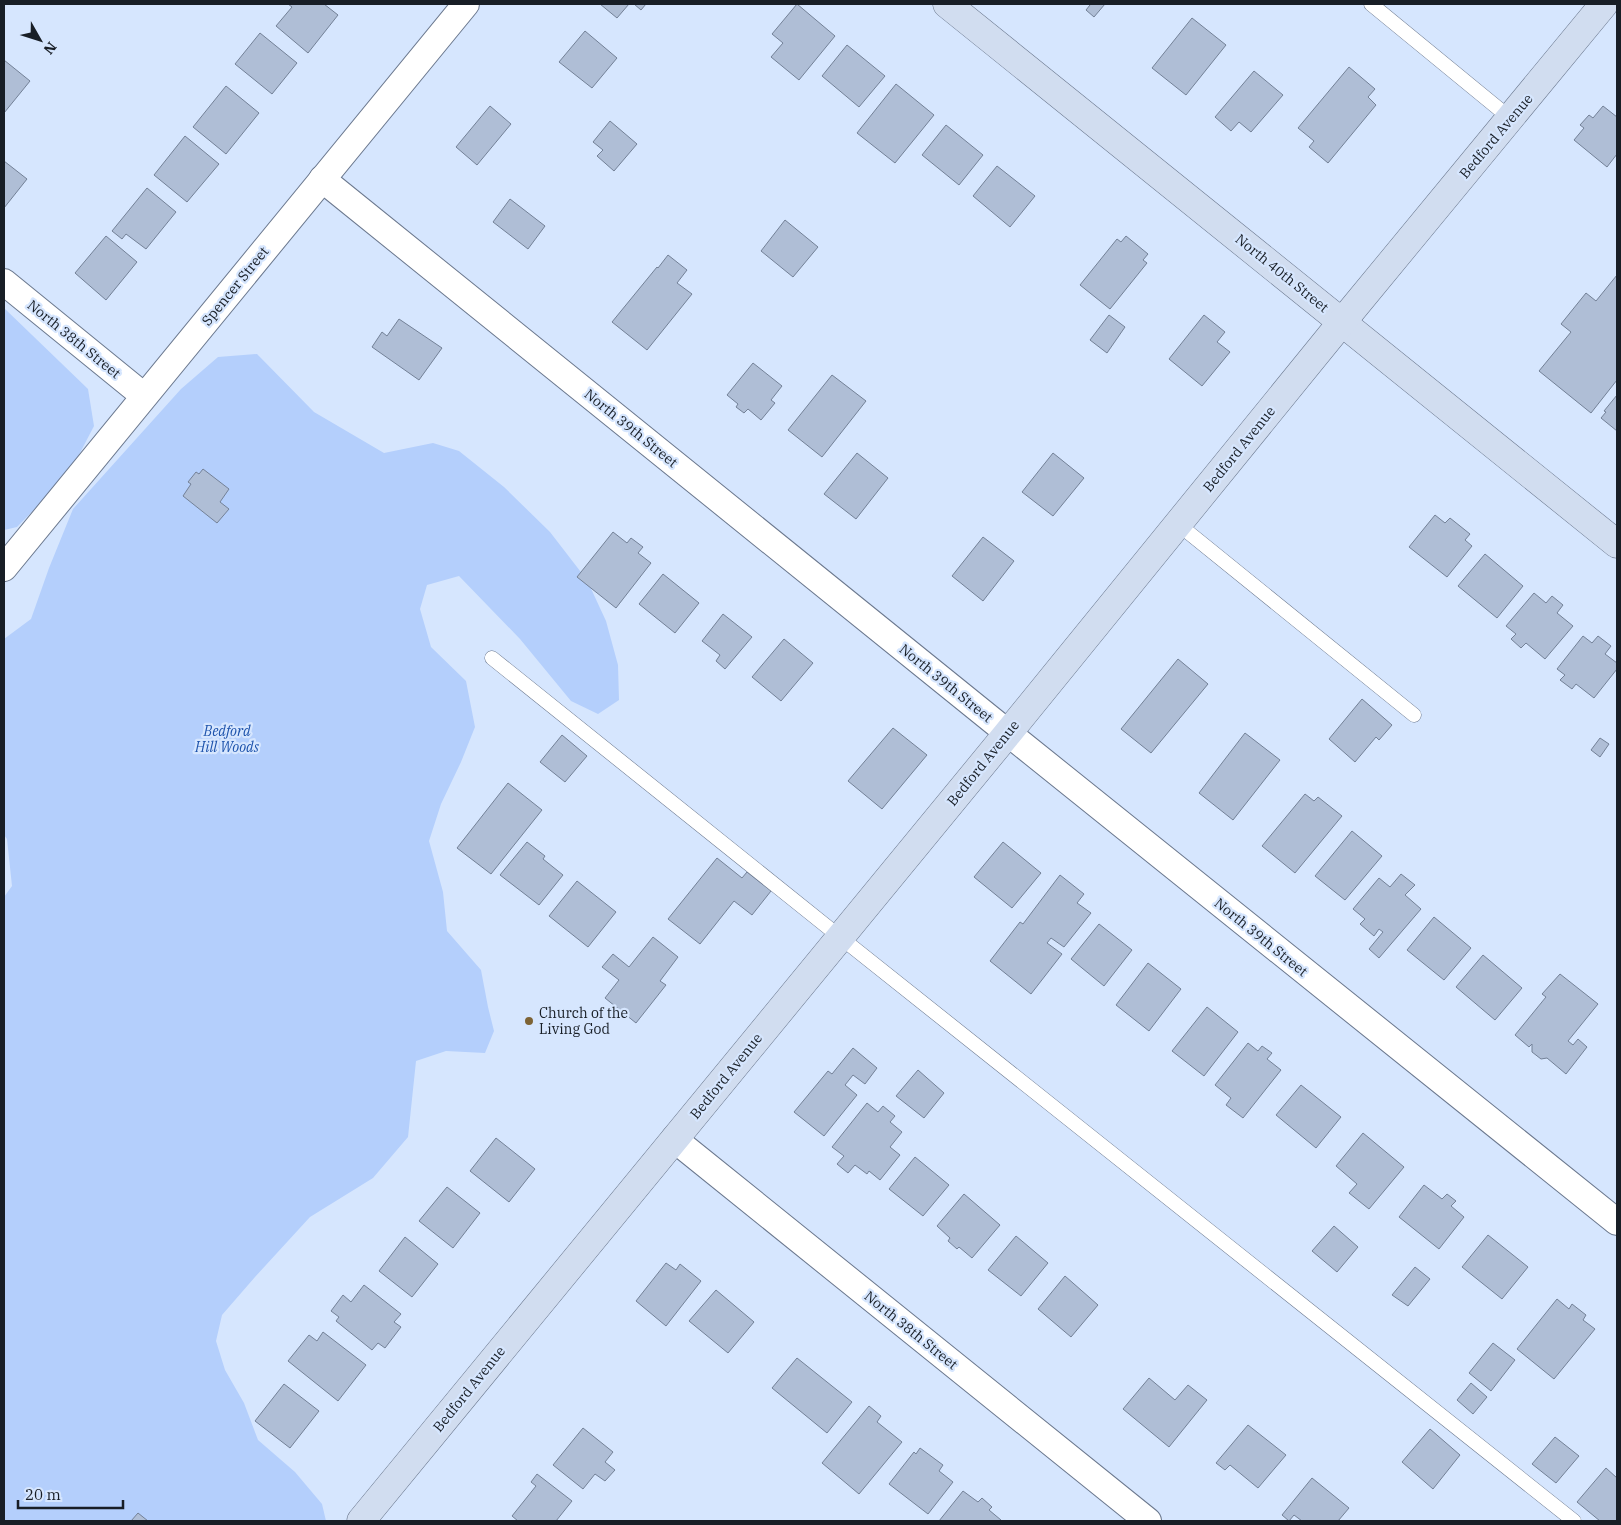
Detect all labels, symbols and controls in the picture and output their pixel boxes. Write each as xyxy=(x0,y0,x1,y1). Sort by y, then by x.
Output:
north arrow xyxy=(15,15,65,65)
text: N xyxy=(40,38,61,58)
street label: Bedford Avenue xyxy=(1455,90,1537,182)
street label: North 40th Street xyxy=(1232,230,1332,316)
street label: Spencer Street xyxy=(198,243,272,329)
street label: North 38th Street xyxy=(24,296,124,382)
street label: North 39th Street xyxy=(581,385,681,471)
street label: Bedford Avenue xyxy=(1199,402,1279,496)
street label: North 39th Street xyxy=(896,640,996,726)
street label: Bedford Avenue xyxy=(943,716,1023,810)
park label: Bedford Hill Woods xyxy=(194,722,260,756)
street label: North 39th Street xyxy=(1211,894,1311,980)
place label: Church of the Living God xyxy=(539,1004,628,1038)
marker: Church of the Living God xyxy=(523,1015,535,1027)
street label: Bedford Avenue xyxy=(686,1029,766,1123)
street label: North 38th Street xyxy=(861,1287,961,1373)
street label: Bedford Avenue xyxy=(429,1342,509,1436)
scale bar xyxy=(18,1478,122,1510)
text: 20 m xyxy=(25,1485,61,1504)

